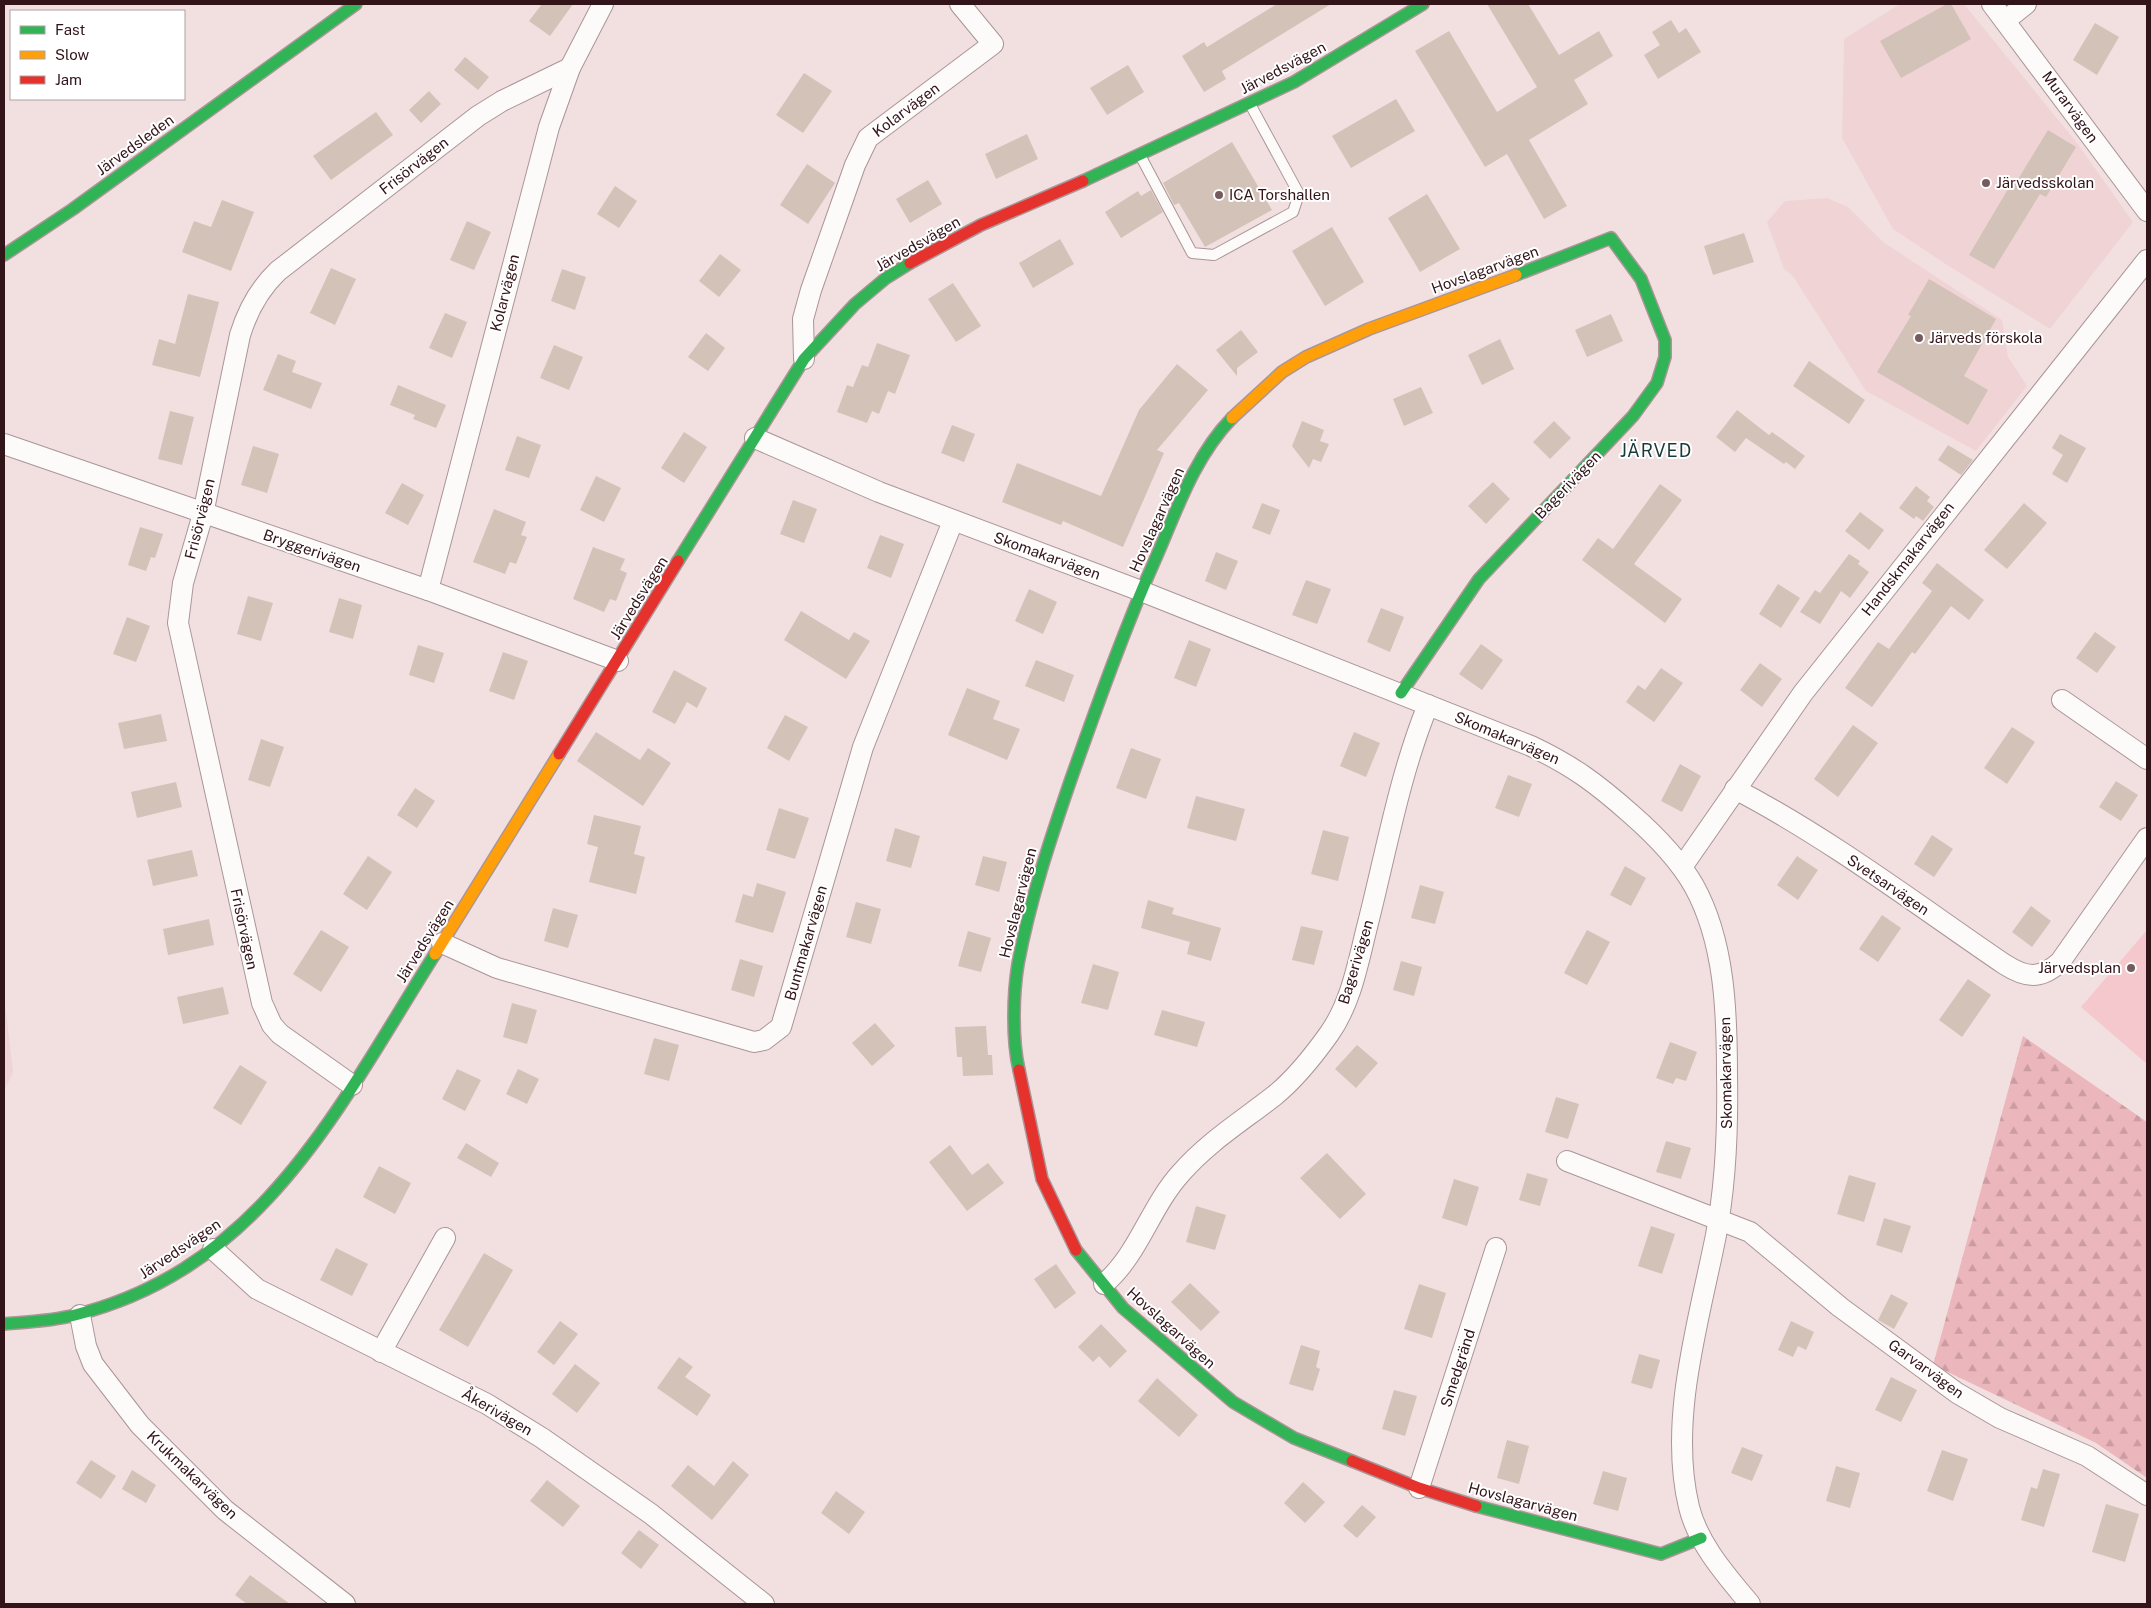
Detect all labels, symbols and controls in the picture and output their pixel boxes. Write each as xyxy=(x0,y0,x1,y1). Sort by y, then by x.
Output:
legend xyxy=(10,10,185,100)
text: Fast xyxy=(55,21,85,38)
street label: Järvedsvägen xyxy=(1237,38,1328,97)
text: Slow xyxy=(55,46,90,63)
street label: Murarvägen xyxy=(2039,68,2102,146)
text: Jam xyxy=(55,71,82,88)
street label: Kolarvägen xyxy=(869,79,942,140)
street label: Järvedsleden xyxy=(93,111,177,178)
street label: Frisörvägen xyxy=(376,133,451,198)
place label: Järvedsskolan xyxy=(1996,174,2094,191)
marker: Järvedsskolan xyxy=(1980,177,1992,189)
place label: ICA Torshallen xyxy=(1229,186,1330,203)
marker: ICA Torshallen xyxy=(1213,189,1225,201)
street label: Järvedsvägen xyxy=(873,213,963,275)
street label: Hovslagarvägen xyxy=(1429,242,1541,297)
street label: Kolarvägen xyxy=(487,252,522,333)
place label: Järveds förskola xyxy=(1929,329,2042,346)
marker: Järveds förskola xyxy=(1913,332,1925,344)
district label: JÄRVED xyxy=(1620,439,1692,461)
street label: Bagerivägen xyxy=(1531,447,1604,522)
street label: Hovslagarvägen xyxy=(1126,465,1187,575)
street label: Frisörvägen xyxy=(181,477,218,561)
street label: Handskmakarvägen xyxy=(1858,499,1957,619)
street label: Bryggerivägen xyxy=(261,526,363,575)
street label: Skomakarvägen xyxy=(991,528,1103,583)
street label: Järvedsvägen xyxy=(606,553,671,642)
street label: Skomakarvägen xyxy=(1452,708,1562,767)
street label: Hovslagarvägen xyxy=(996,846,1039,960)
street label: Svetsarvägen xyxy=(1844,851,1933,918)
street label: Buntmakarvägen xyxy=(781,883,830,1002)
street label: Frisörvägen xyxy=(228,887,261,971)
street label: Järvedsvägen xyxy=(392,896,457,985)
street label: Bagerivägen xyxy=(1335,918,1376,1006)
place label: Järvedsplan xyxy=(2038,959,2121,976)
marker: Järvedsplan xyxy=(2125,962,2137,974)
street label: Skomakarvägen xyxy=(1716,1017,1735,1129)
street label: Järvedsvägen xyxy=(136,1215,224,1282)
street label: Hovslagarvägen xyxy=(1124,1284,1219,1372)
street label: Smedgränd xyxy=(1437,1327,1478,1409)
street label: Garvarvägen xyxy=(1885,1336,1967,1402)
street label: Åkerivägen xyxy=(459,1384,536,1439)
street label: Krukmakarvägen xyxy=(144,1427,241,1522)
street label: Hovslagarvägen xyxy=(1466,1479,1580,1524)

